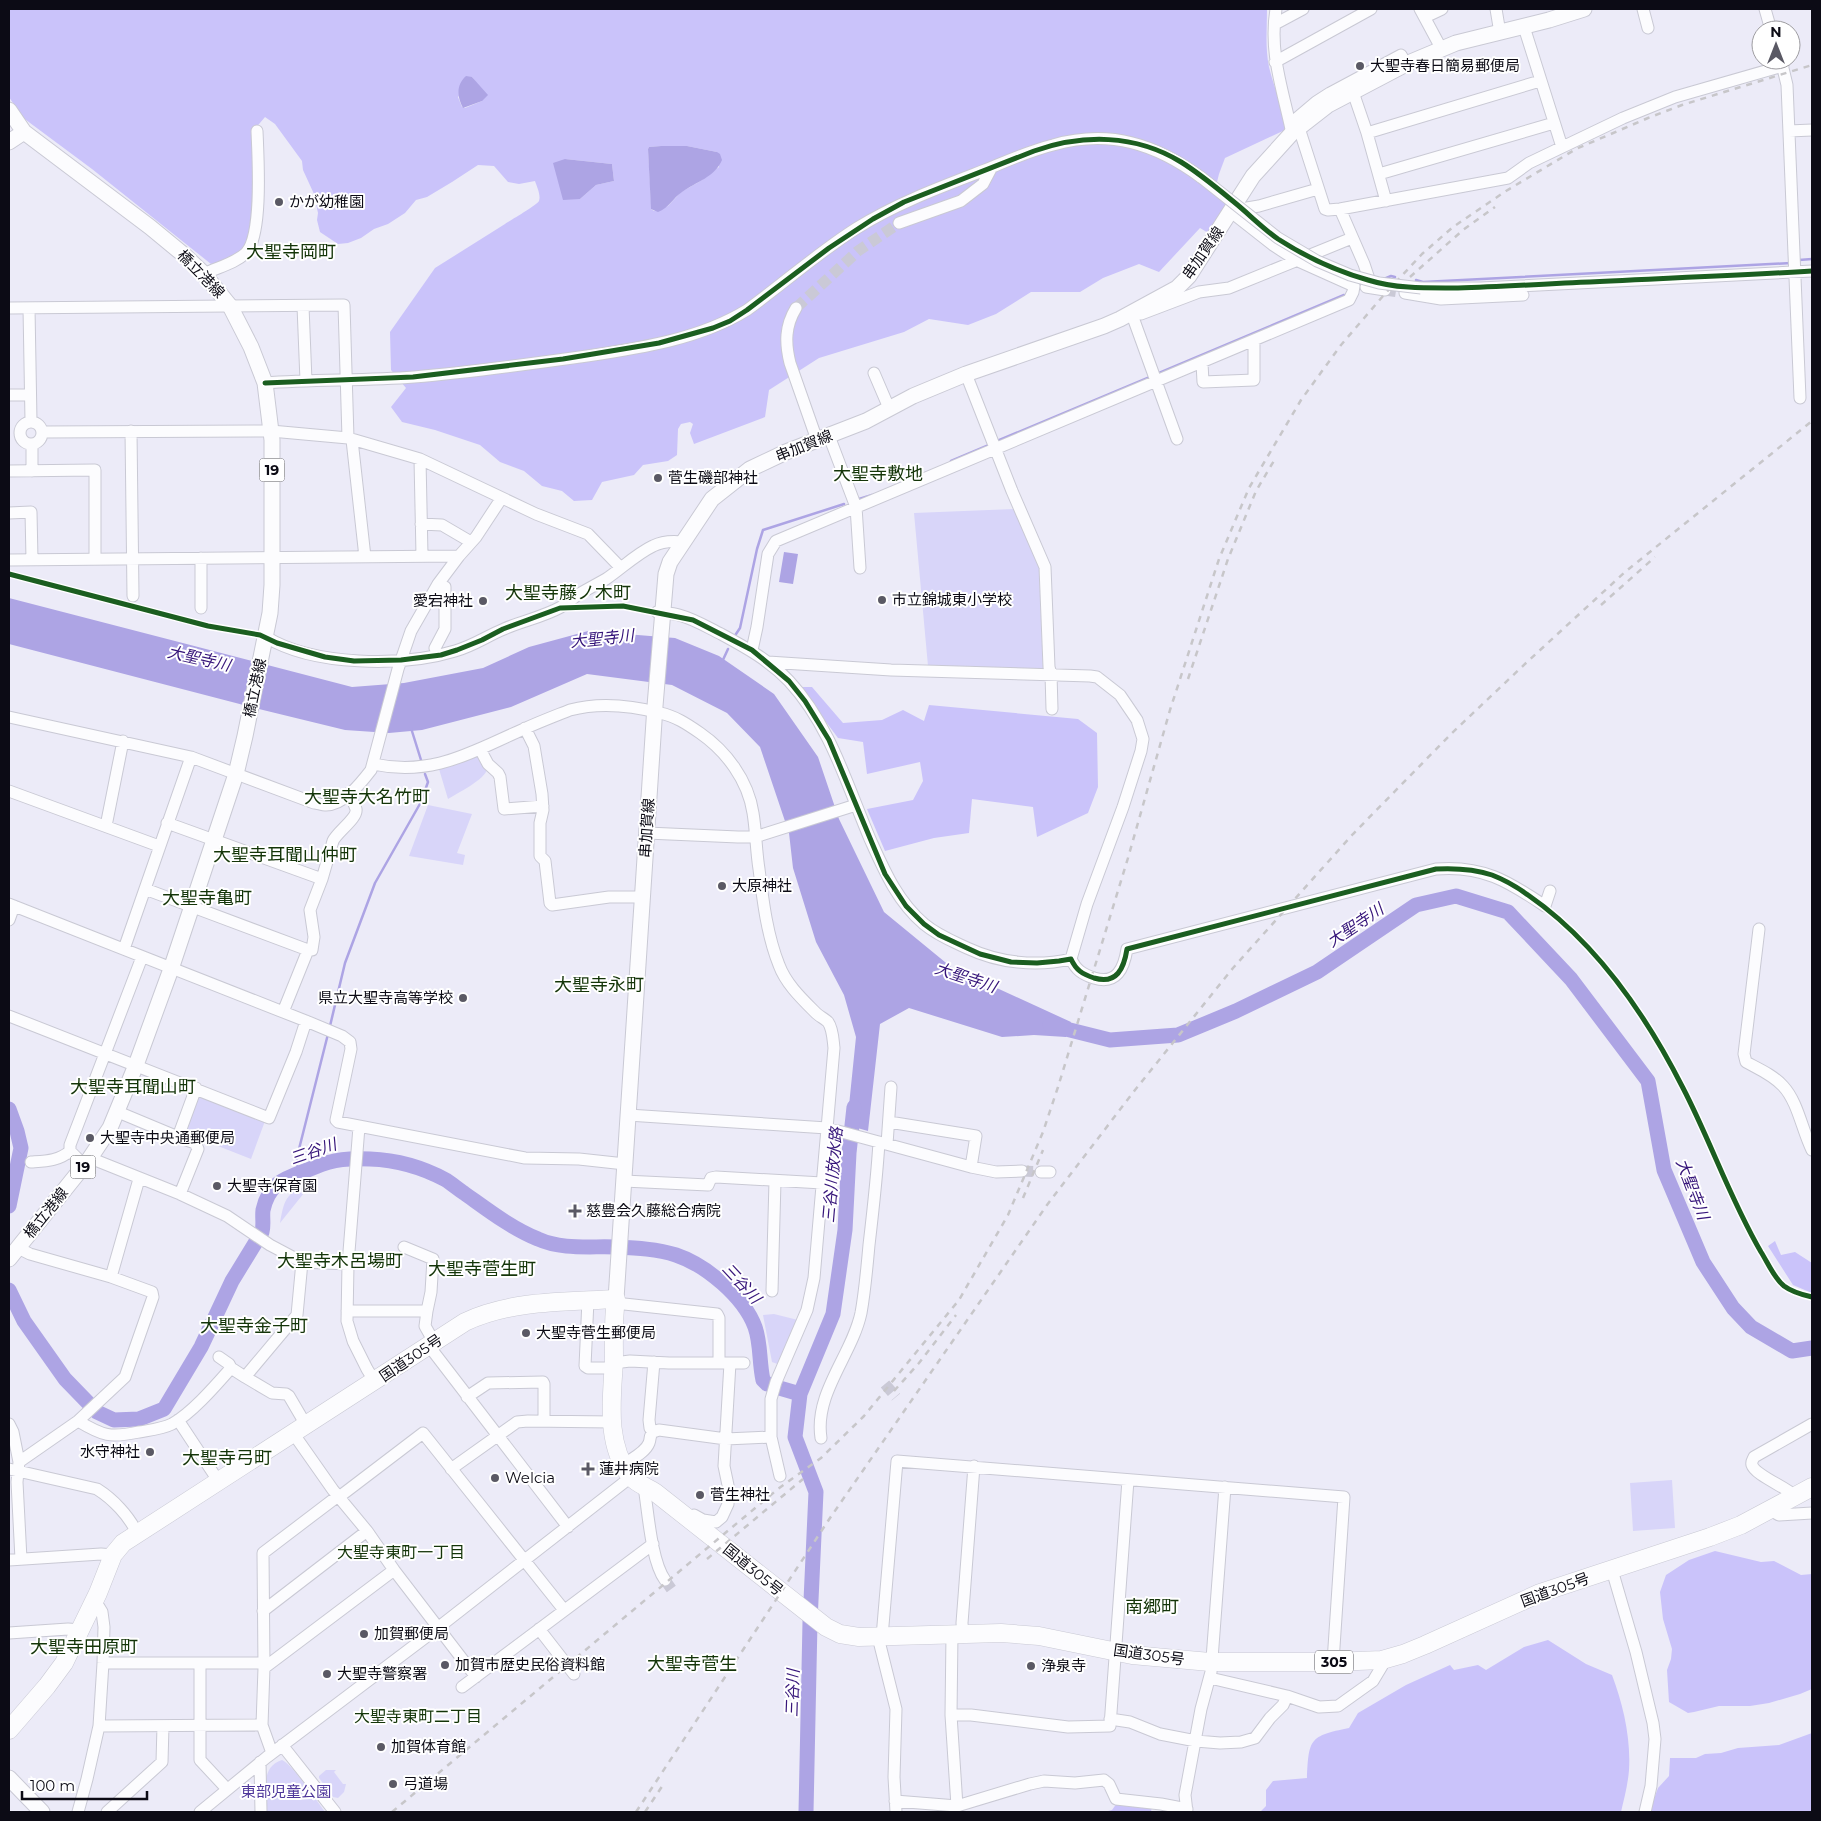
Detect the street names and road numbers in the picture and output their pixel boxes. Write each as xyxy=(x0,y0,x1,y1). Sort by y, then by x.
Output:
street label: 串加賀線 xyxy=(1178,223,1228,283)
street label: 橋立港線 xyxy=(174,245,229,302)
street label: 串加賀線 xyxy=(772,425,835,466)
road number: 19 xyxy=(260,458,284,482)
street label: 橋立港線 xyxy=(239,657,270,719)
street label: 串加賀線 xyxy=(635,797,658,859)
road number: 19 xyxy=(70,1156,96,1178)
street label: 橋立港線 xyxy=(19,1183,72,1242)
street label: 国道305号 xyxy=(376,1330,446,1386)
street label: 国道305号 xyxy=(719,1540,787,1600)
street label: 国道305号 xyxy=(1518,1568,1592,1611)
street label: 国道305号 xyxy=(1112,1640,1186,1669)
road number: 305 xyxy=(1315,1650,1353,1674)

